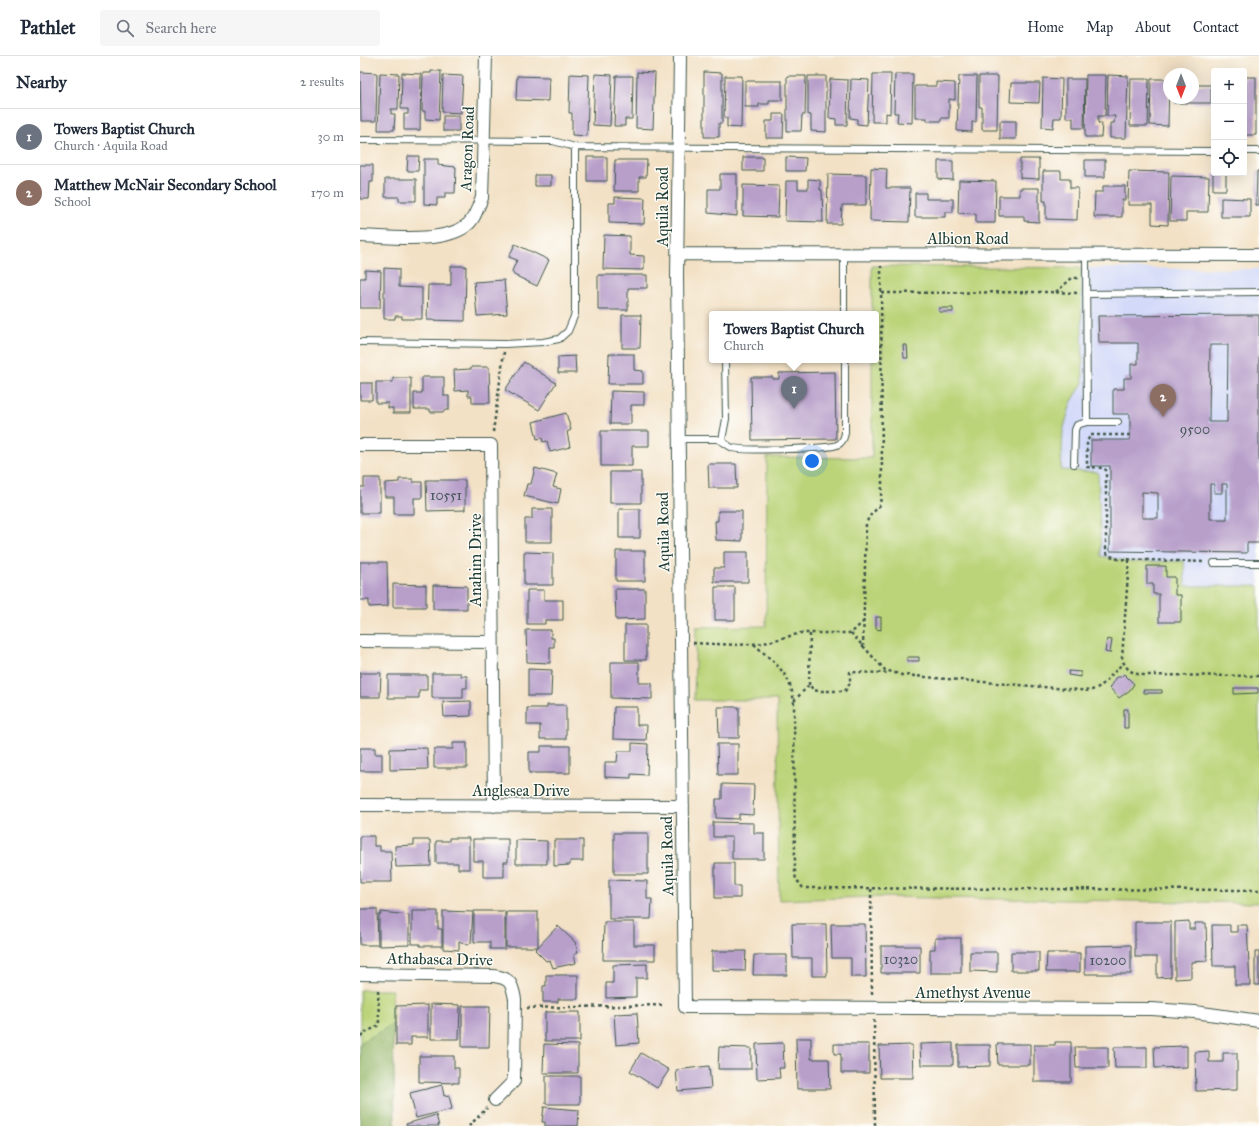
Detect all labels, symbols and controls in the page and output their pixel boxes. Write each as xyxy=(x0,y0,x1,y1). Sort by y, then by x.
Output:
search box xyxy=(100,10,380,46)
text: Pathlet xyxy=(20,16,76,39)
icon: search xyxy=(114,17,136,39)
text: Search here xyxy=(146,19,217,37)
text: Home xyxy=(1027,19,1064,36)
text: Map xyxy=(1086,19,1113,36)
text: About xyxy=(1135,19,1171,36)
text: Contact xyxy=(1193,19,1239,36)
north arrow xyxy=(1163,68,1199,104)
map controls xyxy=(1211,68,1247,176)
button: + xyxy=(1211,68,1247,104)
text: Nearby xyxy=(16,72,67,93)
text: 2 results xyxy=(300,74,344,90)
button: − xyxy=(1211,104,1247,140)
street label: Aragon Road xyxy=(456,106,479,193)
text: Towers Baptist Church xyxy=(54,120,195,138)
text: 1 xyxy=(26,129,32,145)
text: 30 m xyxy=(318,129,344,145)
text: Church · Aquila Road xyxy=(54,138,168,154)
button: locate xyxy=(1211,140,1247,176)
street label: Aquila Road xyxy=(653,167,673,248)
text: Matthew McNair Secondary School xyxy=(54,176,277,194)
text: 2 xyxy=(26,185,32,201)
text: 170 m xyxy=(311,185,344,201)
text: School xyxy=(54,194,91,210)
street label: Albion Road xyxy=(926,229,1009,248)
popup xyxy=(709,311,879,363)
text: Towers Baptist Church xyxy=(724,320,864,338)
text: Church xyxy=(724,338,764,354)
pin: 1 xyxy=(781,376,807,409)
pin: 2 xyxy=(1150,384,1176,417)
house number: 9500 xyxy=(1180,421,1210,438)
your location xyxy=(802,451,822,471)
house number: 10551 xyxy=(430,487,463,504)
street label: Aquila Road xyxy=(653,492,674,573)
street label: Anahim Drive xyxy=(466,513,485,608)
street label: Anglesea Drive xyxy=(471,781,570,801)
street label: Aquila Road xyxy=(657,816,678,897)
street label: Athabasca Drive xyxy=(386,949,494,969)
house number: 10320 xyxy=(884,951,918,968)
house number: 10200 xyxy=(1090,952,1126,969)
street label: Amethyst Avenue xyxy=(914,983,1031,1002)

